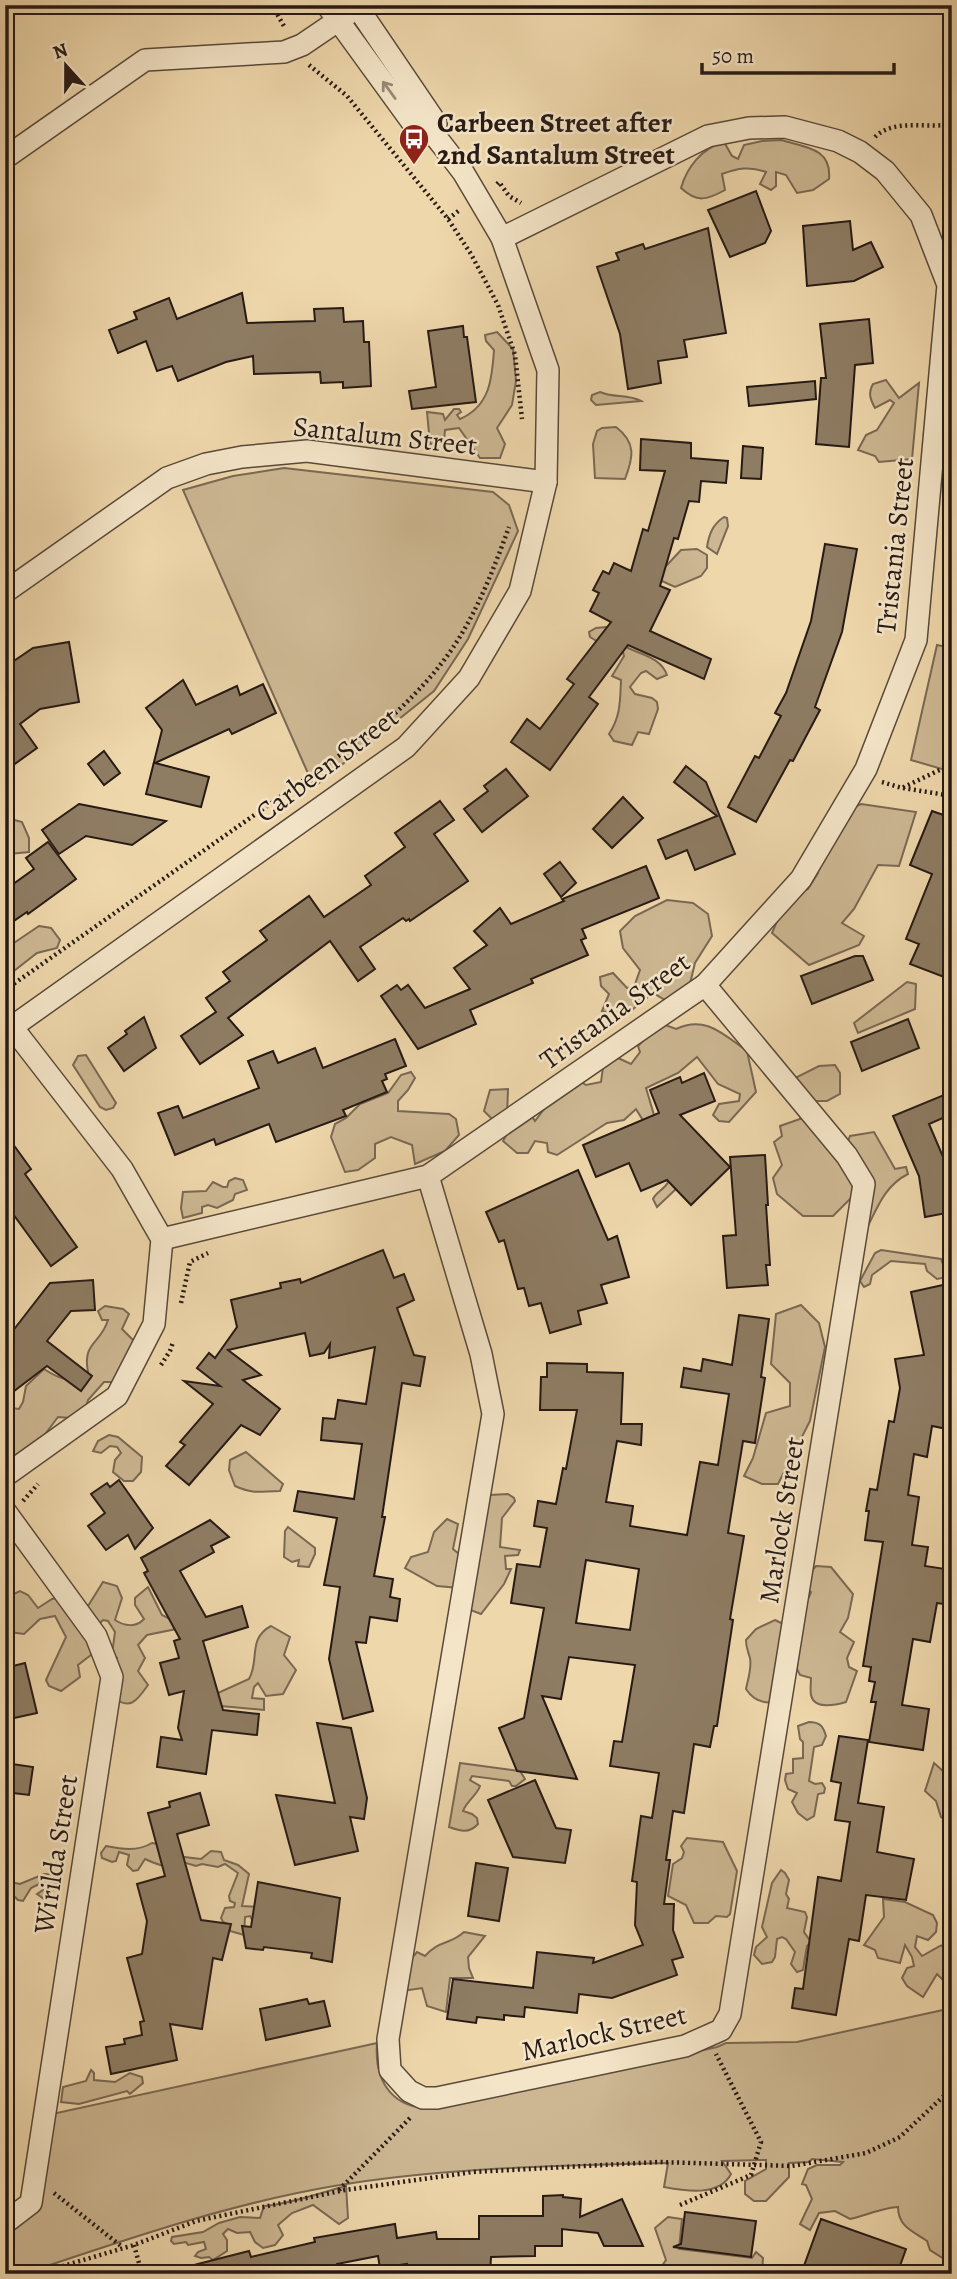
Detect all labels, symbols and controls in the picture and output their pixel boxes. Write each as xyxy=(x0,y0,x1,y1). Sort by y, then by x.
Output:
north arrow xyxy=(32,32,102,102)
scale bar xyxy=(702,32,894,76)
text: N xyxy=(49,36,72,66)
text: 50 m xyxy=(712,42,754,70)
one-way arrow xyxy=(382,81,396,100)
place label: Carbeen Street after 2nd Santalum Street xyxy=(437,104,675,174)
bus stop icon: Carbeen Street after 2nd Santalum Street xyxy=(397,122,431,166)
street label: Santalum Street xyxy=(291,407,479,465)
street label: Tristania Street xyxy=(867,456,923,636)
street label: Carbeen Street xyxy=(248,699,406,831)
street label: Tristania Street xyxy=(532,944,698,1078)
street label: Marlock Street xyxy=(750,1434,814,1606)
street label: Wirilda Street xyxy=(24,1772,87,1937)
street label: Marlock Street xyxy=(518,1996,690,2070)

